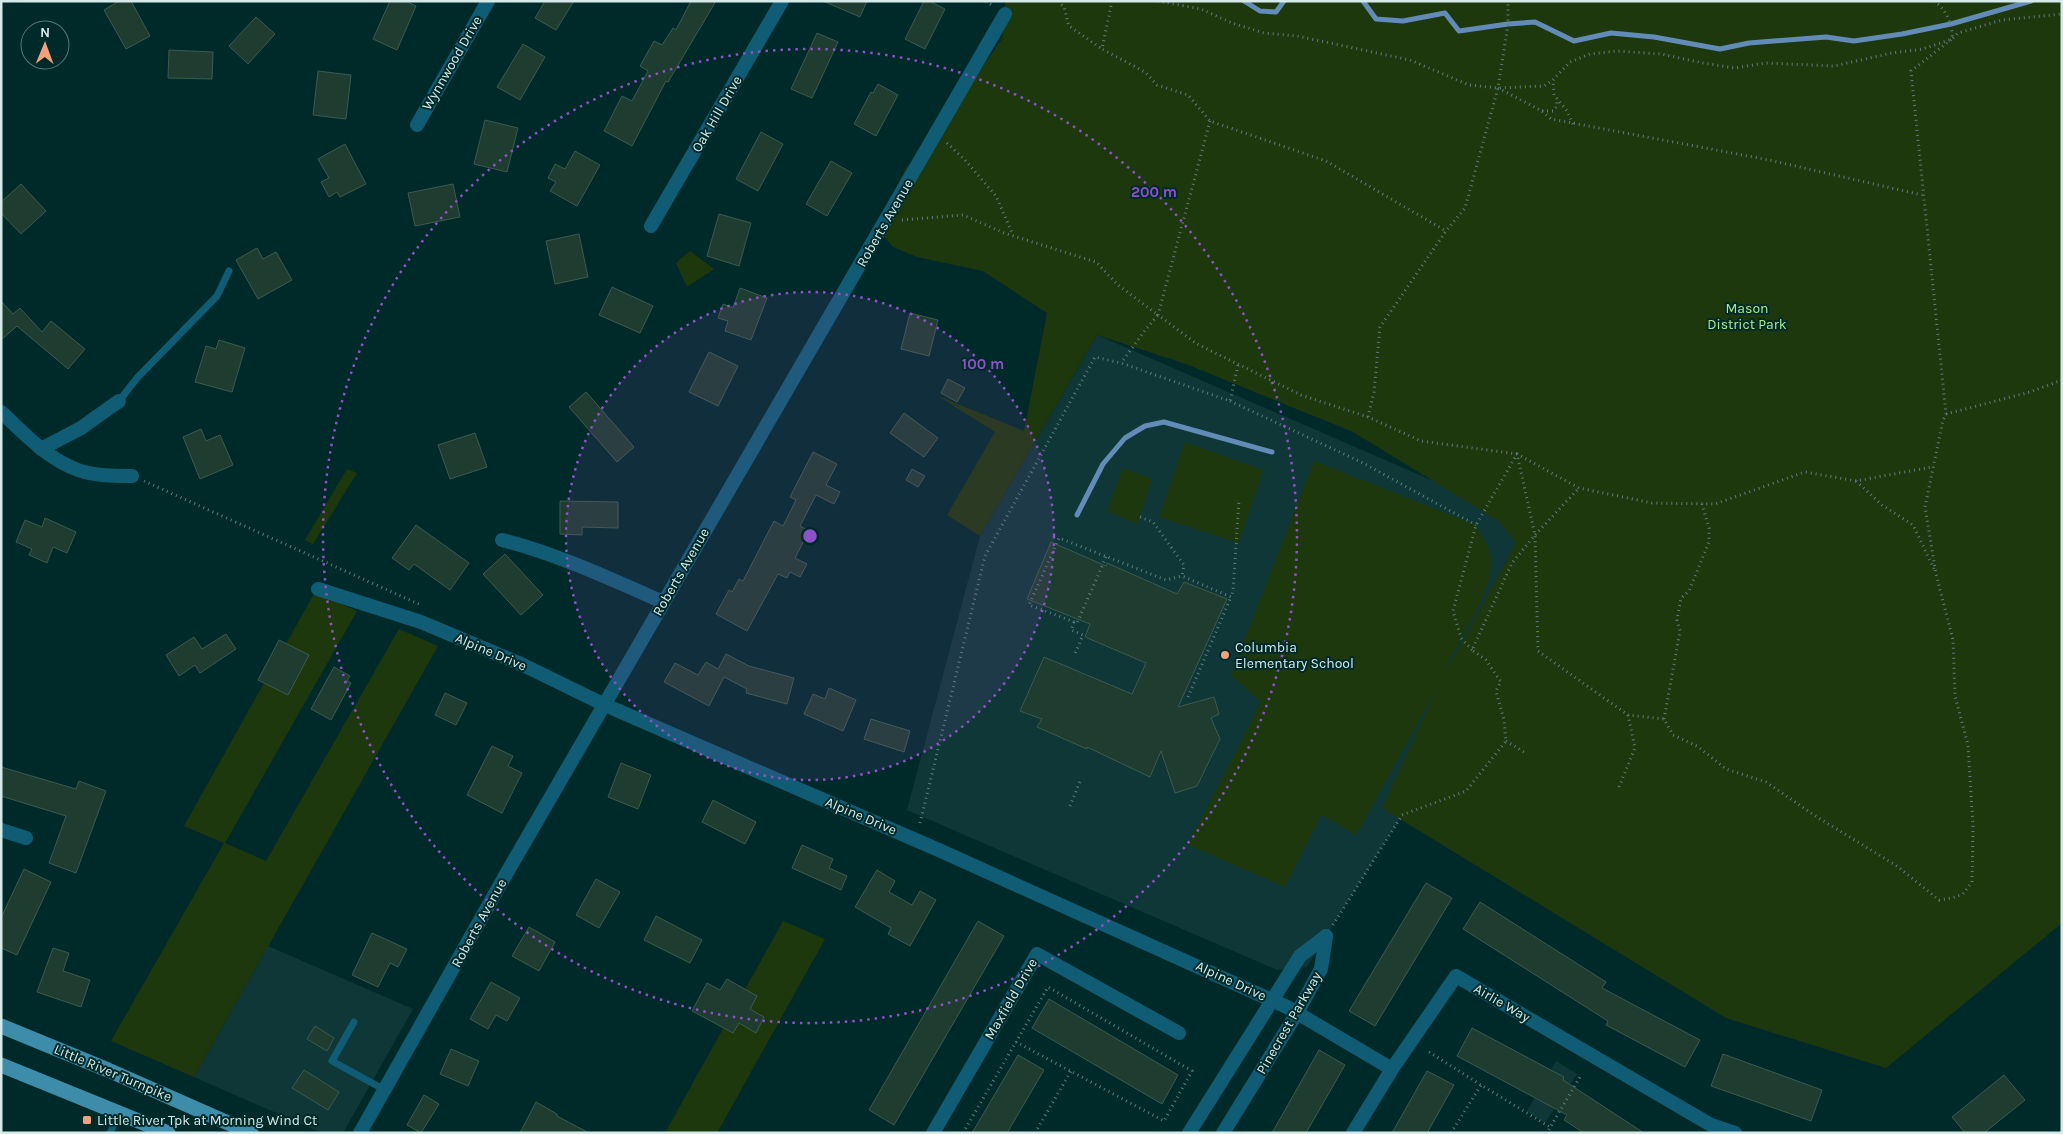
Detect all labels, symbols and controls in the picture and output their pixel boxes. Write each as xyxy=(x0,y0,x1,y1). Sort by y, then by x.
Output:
street label: Wynnwood Drive xyxy=(418,13,486,113)
north arrow xyxy=(20,20,70,70)
text: N xyxy=(40,24,50,41)
street label: Oak Hill Drive xyxy=(688,73,746,155)
street label: Roberts Avenue xyxy=(853,176,917,270)
text: 200 m xyxy=(1131,183,1177,201)
park label: Mason District Park xyxy=(1707,300,1787,333)
text: 100 m xyxy=(962,355,1004,373)
street label: Roberts Avenue xyxy=(649,525,713,619)
centre of rings xyxy=(801,527,819,545)
street label: Alpine Drive xyxy=(453,629,529,675)
place label: Columbia Elementary School xyxy=(1235,639,1354,672)
marker: Columbia Elementary School xyxy=(1219,649,1231,661)
street label: Alpine Drive xyxy=(823,793,899,839)
street label: Roberts Avenue xyxy=(448,876,510,970)
street label: Maxfield Drive xyxy=(981,955,1041,1043)
street label: Alpine Drive xyxy=(1193,957,1269,1005)
street label: Pinecrest Parkway xyxy=(1253,968,1326,1077)
street label: Airlie Way xyxy=(1471,980,1534,1026)
street label: Little River Turnpike xyxy=(51,1040,175,1106)
place label: Little River Tpk at Morning Wind Ct xyxy=(97,1112,317,1129)
marker: Little River Tpk at Morning Wind Ct xyxy=(81,1114,93,1126)

